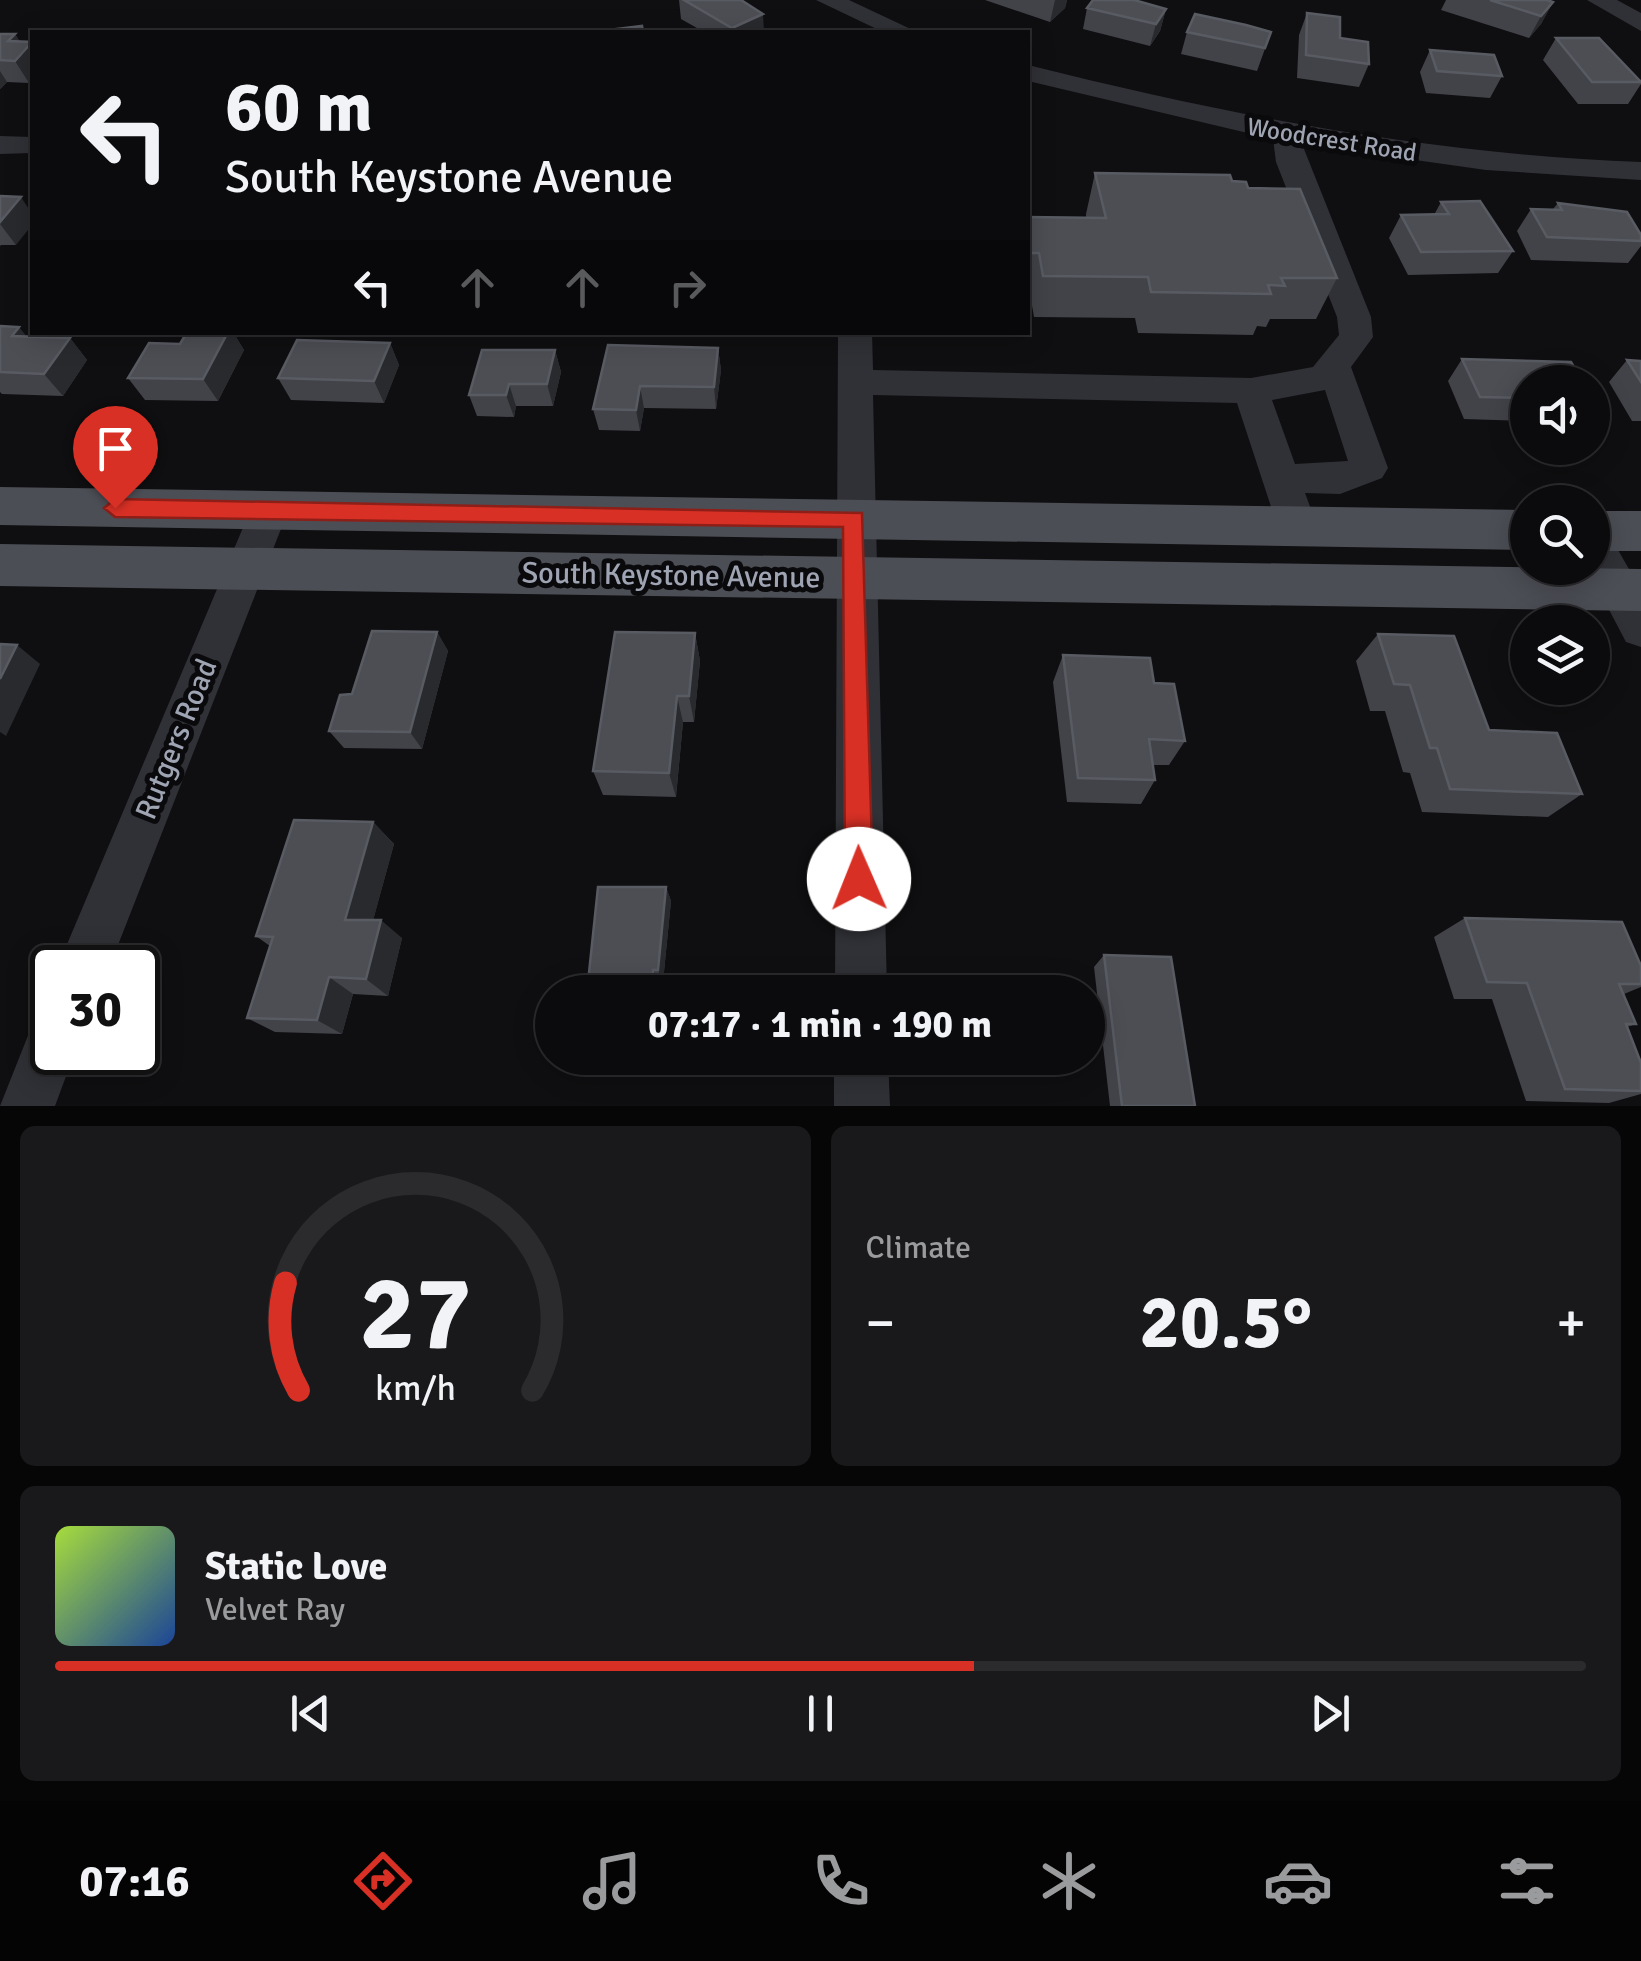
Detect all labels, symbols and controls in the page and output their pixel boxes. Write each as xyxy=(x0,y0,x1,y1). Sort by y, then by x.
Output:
text: 60 m xyxy=(225,64,373,150)
icon: left xyxy=(60,70,190,200)
street label: Woodcrest Road xyxy=(1245,111,1419,168)
text: South Keystone Avenue xyxy=(225,150,673,205)
icon: left xyxy=(345,260,400,315)
icon: ahead xyxy=(450,260,505,315)
icon: ahead xyxy=(555,260,610,315)
icon: right xyxy=(660,260,715,315)
map controls xyxy=(1510,365,1610,705)
button: sound xyxy=(1510,365,1610,465)
pin xyxy=(73,406,158,509)
icon: arrive xyxy=(88,421,143,476)
button: search xyxy=(1510,485,1610,585)
street label: South Keystone Avenue xyxy=(521,554,821,597)
button: layers xyxy=(1510,605,1610,705)
street label: Rutgers Road xyxy=(127,653,225,825)
position arrow xyxy=(807,827,911,931)
speed limit sign: 30 xyxy=(30,945,160,1075)
text: 07:17 · 1 min · 190 m xyxy=(648,1001,992,1048)
text: Climate xyxy=(866,1228,971,1267)
text: 27 xyxy=(359,1250,471,1378)
text: 20.5° xyxy=(1139,1276,1312,1369)
text: − xyxy=(866,1289,895,1357)
text: + xyxy=(1556,1289,1586,1357)
text: km/h xyxy=(375,1366,456,1410)
text: Static Love xyxy=(205,1543,387,1590)
text: Velvet Ray xyxy=(205,1590,345,1629)
icon: previous xyxy=(283,1686,338,1741)
icon: pause xyxy=(793,1686,848,1741)
icon: next xyxy=(1303,1686,1358,1741)
icon: directions xyxy=(348,1846,418,1916)
icon: music xyxy=(577,1846,647,1916)
icon: phone xyxy=(806,1846,876,1916)
icon: climate xyxy=(1034,1846,1104,1916)
icon: car xyxy=(1263,1846,1333,1916)
icon: filters xyxy=(1492,1846,1562,1916)
text: 07:16 xyxy=(79,1854,190,1909)

